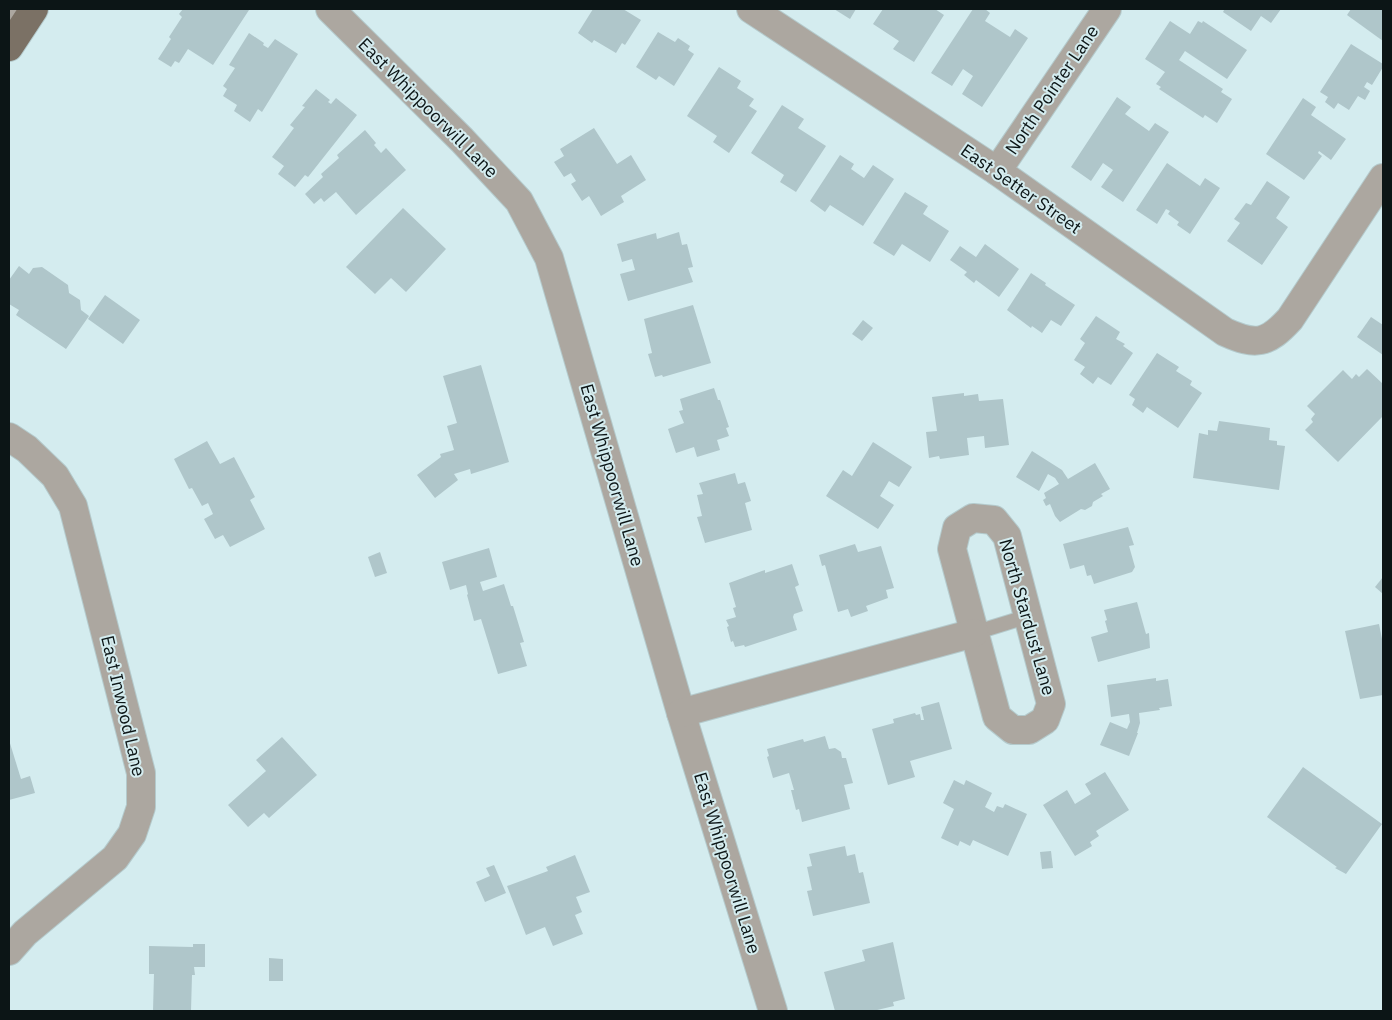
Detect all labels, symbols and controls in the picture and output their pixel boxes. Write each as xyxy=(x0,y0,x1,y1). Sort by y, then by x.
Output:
street label: North Pointer Lane xyxy=(1000,20,1103,159)
street label: East Whippoorwill Lane xyxy=(353,33,503,183)
street label: East Setter Street xyxy=(956,138,1086,239)
street label: East Whippoorwill Lane xyxy=(575,381,650,569)
street label: North Stardust Lane xyxy=(994,536,1061,698)
street label: East Inwood Lane xyxy=(96,633,151,779)
street label: East Whippoorwill Lane xyxy=(689,769,766,957)

